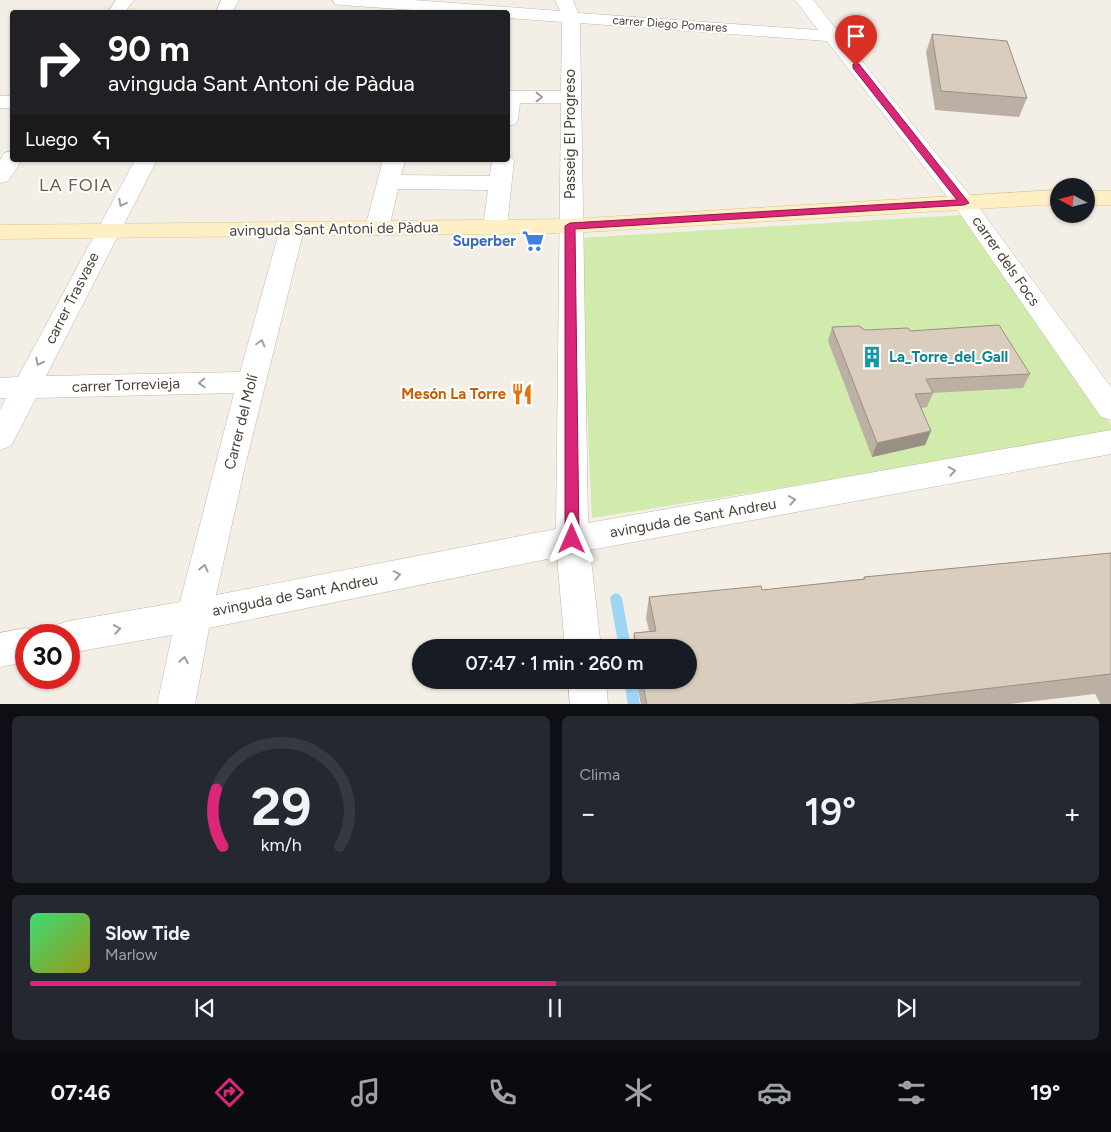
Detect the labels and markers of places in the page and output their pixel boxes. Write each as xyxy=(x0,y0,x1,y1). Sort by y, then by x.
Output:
pin xyxy=(835,15,877,66)
supermarket icon: Superber xyxy=(520,228,546,254)
place label: Superber xyxy=(452,232,516,250)
building icon: La_Torre_del_Gall xyxy=(859,344,885,370)
place label: La_Torre_del_Gall xyxy=(889,348,1008,366)
restaurant icon: Mesón La Torre xyxy=(509,381,535,407)
place label: Mesón La Torre xyxy=(401,385,507,403)

